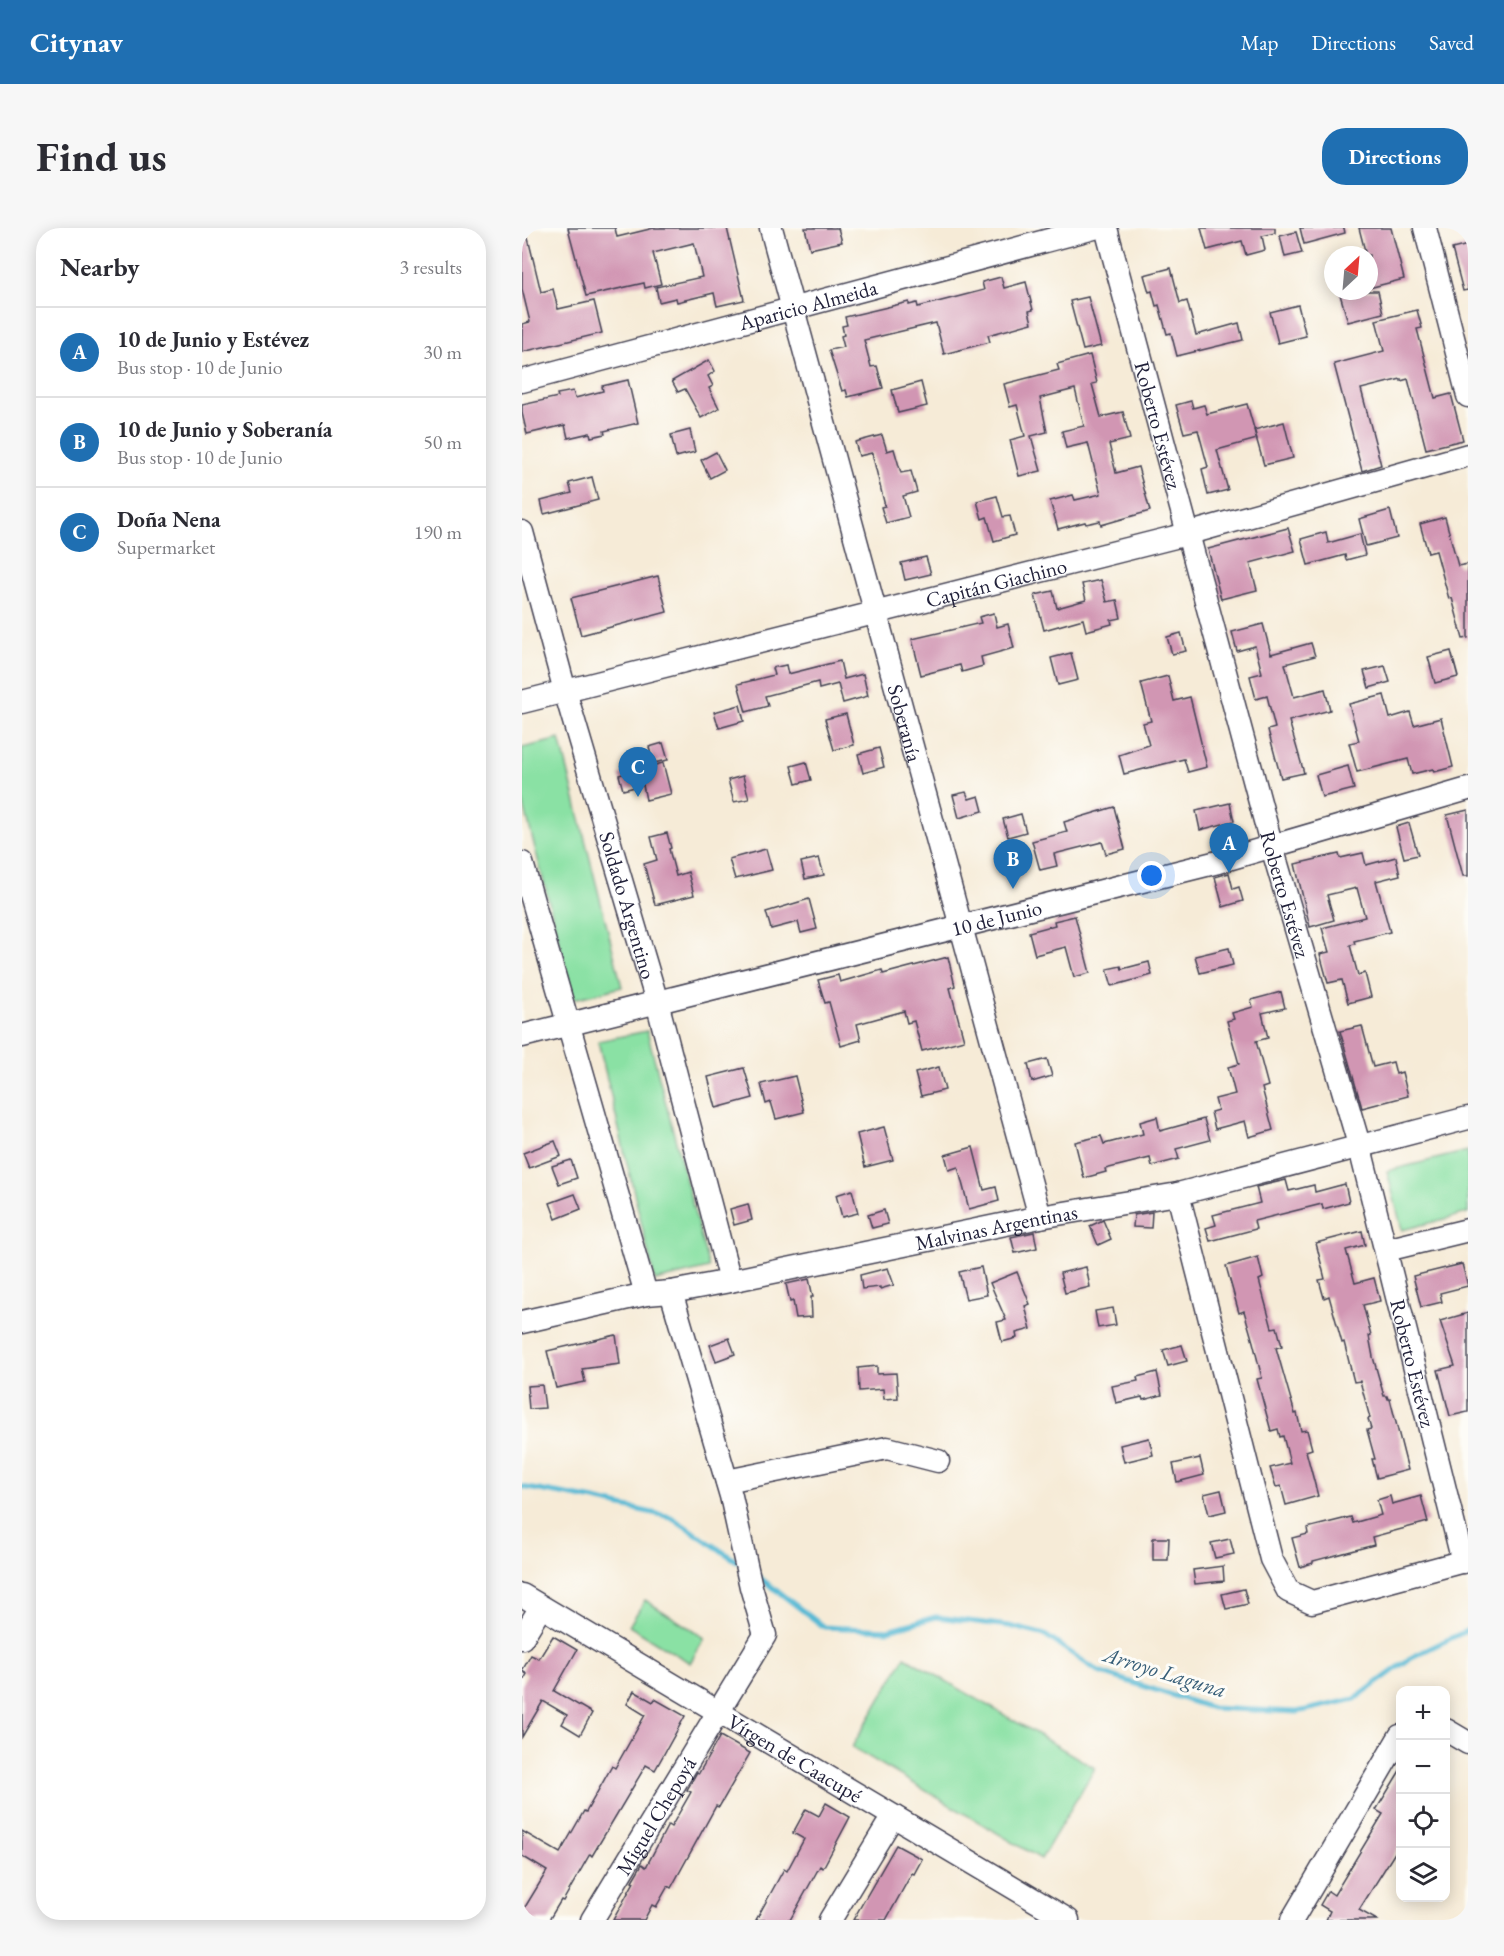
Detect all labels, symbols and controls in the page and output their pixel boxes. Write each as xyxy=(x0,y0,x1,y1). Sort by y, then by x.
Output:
text: Citynav xyxy=(30,24,123,60)
text: Map xyxy=(1241,29,1278,56)
text: Directions xyxy=(1311,29,1396,56)
text: Saved xyxy=(1429,29,1474,56)
button: Directions xyxy=(1322,128,1468,185)
text: Find us xyxy=(36,129,167,184)
north arrow xyxy=(1324,246,1378,300)
text: Nearby xyxy=(60,250,140,284)
text: 3 results xyxy=(399,254,462,280)
street label: Aparicio Almeida xyxy=(735,273,881,336)
text: 10 de Junio y Estévez xyxy=(117,325,309,354)
text: A xyxy=(72,339,87,365)
text: 30 m xyxy=(423,339,462,365)
text: Bus stop · 10 de Junio xyxy=(117,354,283,380)
street label: Roberto Estévez xyxy=(1129,358,1189,492)
text: 10 de Junio y Soberanía xyxy=(117,415,333,444)
text: B xyxy=(73,429,86,455)
text: 50 m xyxy=(423,429,462,455)
text: Bus stop · 10 de Junio xyxy=(117,444,283,470)
text: Doña Nena xyxy=(117,505,221,534)
text: C xyxy=(72,519,87,545)
text: 190 m xyxy=(414,519,462,545)
text: Supermarket xyxy=(117,534,215,560)
street label: Capitán Giachino xyxy=(923,551,1069,613)
street label: Soberanía xyxy=(882,681,929,765)
pin: C xyxy=(618,748,658,797)
pin: A xyxy=(1210,824,1248,873)
street label: Soldado Argentino xyxy=(594,828,663,982)
street label: Roberto Estévez xyxy=(1255,828,1317,961)
pin: B xyxy=(994,840,1032,889)
your location xyxy=(1137,861,1166,890)
street label: 10 de Junio xyxy=(948,893,1044,942)
street label: Malvinas Argentinas xyxy=(913,1197,1080,1256)
street label: Roberto Estévez xyxy=(1385,1296,1442,1430)
water label: Arroyo Laguna xyxy=(1098,1639,1230,1704)
map controls xyxy=(1396,1686,1450,1902)
button: + xyxy=(1396,1686,1450,1740)
street label: Vírgen de Caacupé xyxy=(723,1707,867,1808)
button: − xyxy=(1396,1740,1450,1794)
street label: Miguel Chepoyá xyxy=(609,1751,702,1880)
button: locate xyxy=(1396,1794,1450,1848)
button: layers xyxy=(1396,1848,1450,1902)

